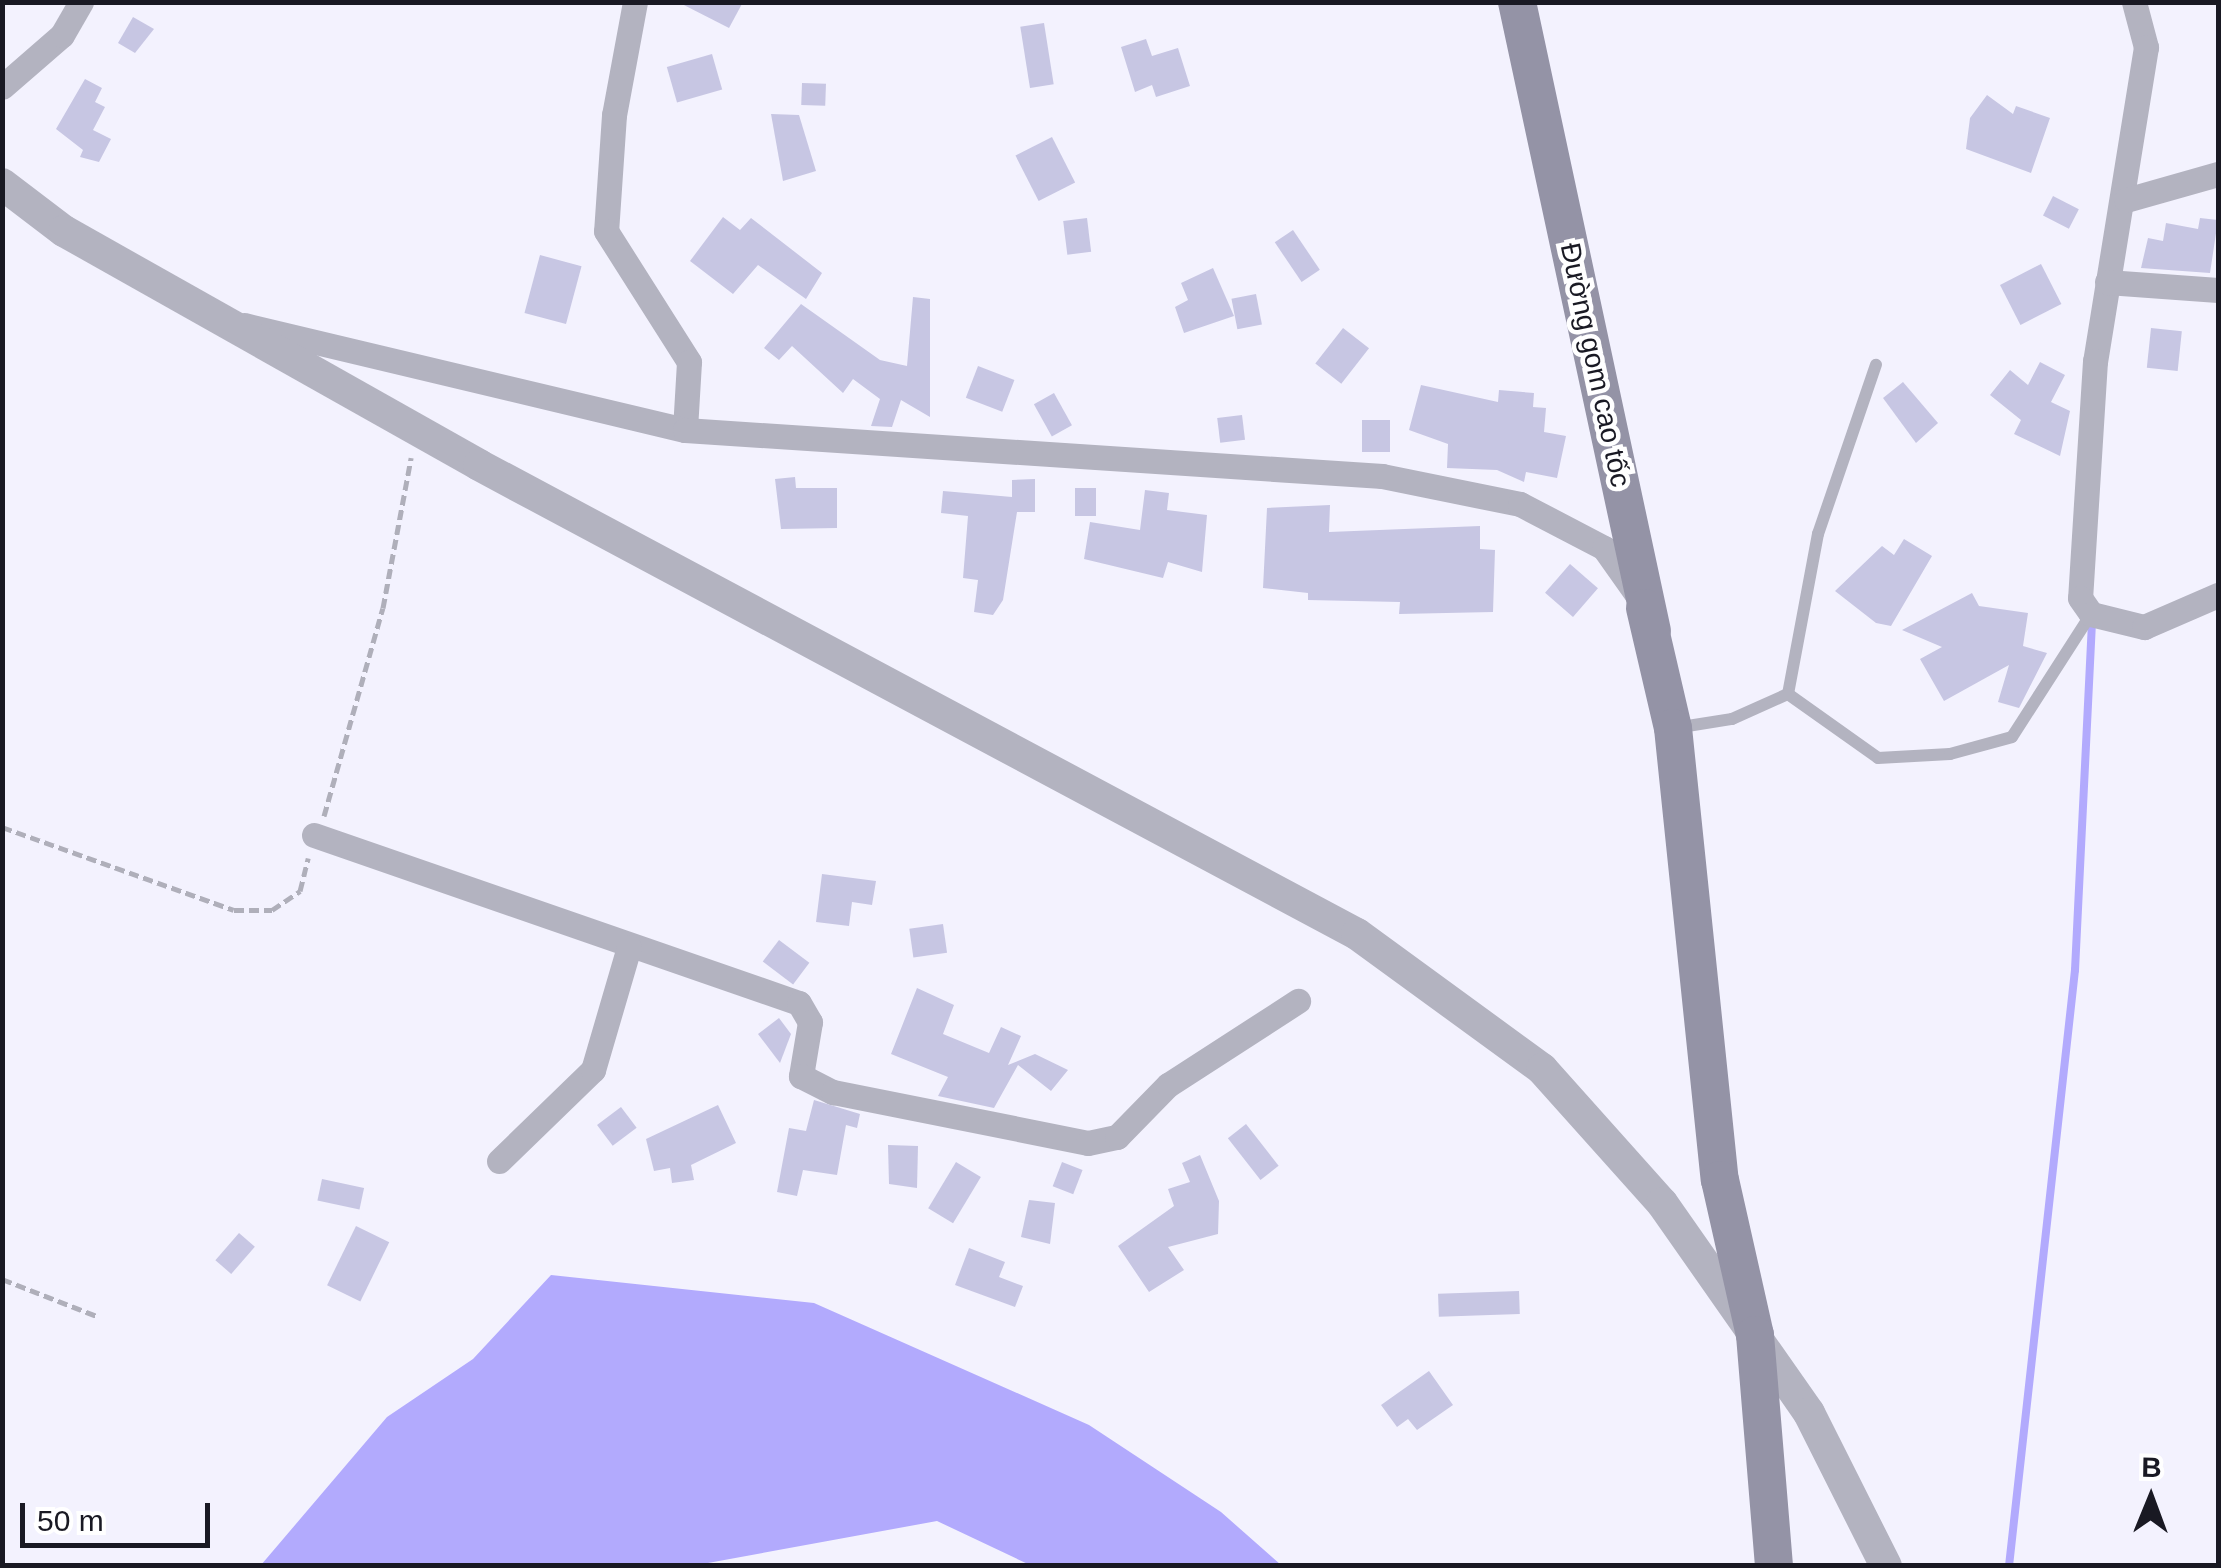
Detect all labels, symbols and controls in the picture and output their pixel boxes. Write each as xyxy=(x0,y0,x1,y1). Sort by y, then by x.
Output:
street label: Đường gom cao tốc xyxy=(1553,240,1637,490)
north arrow xyxy=(2101,1448,2201,1548)
text: B xyxy=(2141,1452,2162,1483)
scale bar xyxy=(25,1483,215,1545)
text: 50 m xyxy=(37,1504,104,1537)

